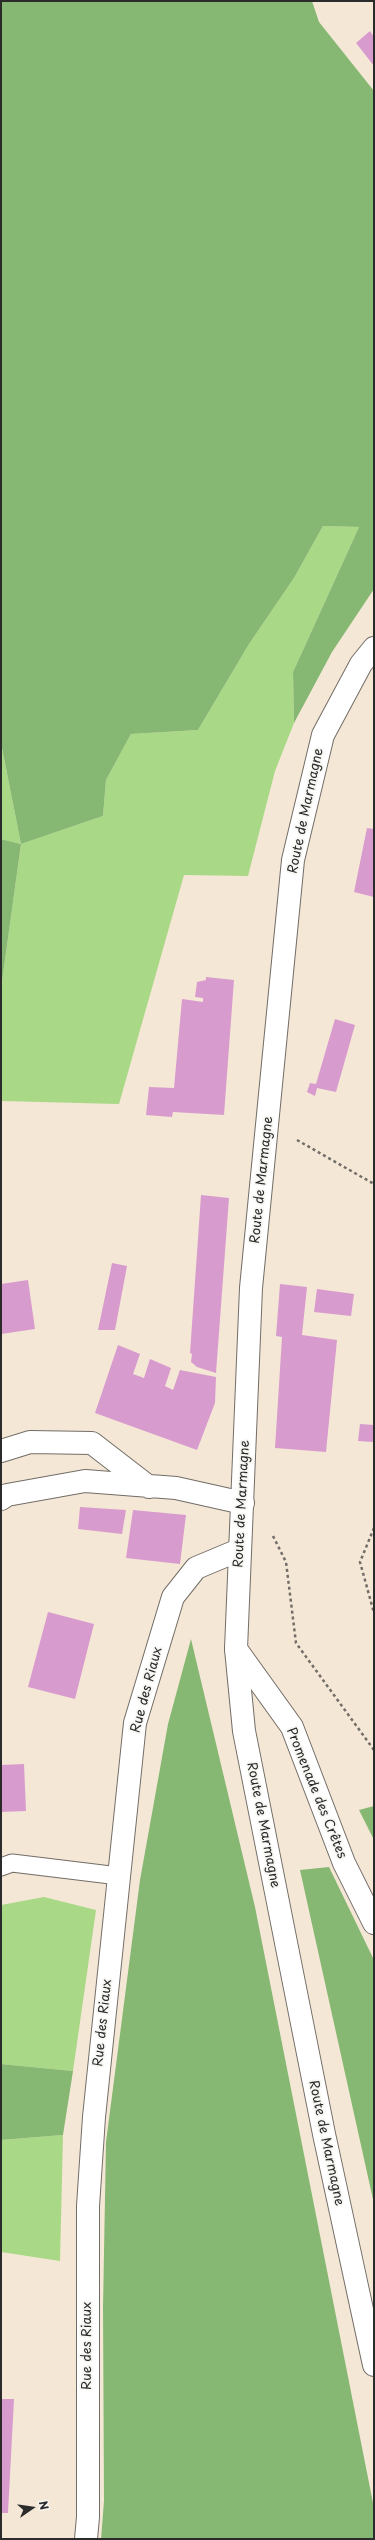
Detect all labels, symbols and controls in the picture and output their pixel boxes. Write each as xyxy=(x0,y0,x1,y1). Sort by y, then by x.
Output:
street label: Route de Marmagne xyxy=(285,747,327,875)
street label: Route de Marmagne xyxy=(248,1116,276,1244)
street label: Route de Marmagne xyxy=(231,1440,253,1568)
street label: Rue des Riaux xyxy=(128,1646,166,1734)
street label: Promenade des Crêtes xyxy=(283,1725,349,1861)
street label: Route de Marmagne xyxy=(243,1761,283,1889)
street label: Rue des Riaux xyxy=(91,1978,115,2068)
street label: Route de Marmagne xyxy=(305,2079,347,2207)
street label: Rue des Riaux xyxy=(79,2302,95,2390)
north arrow xyxy=(12,2488,52,2528)
text: N xyxy=(35,2499,53,2511)

